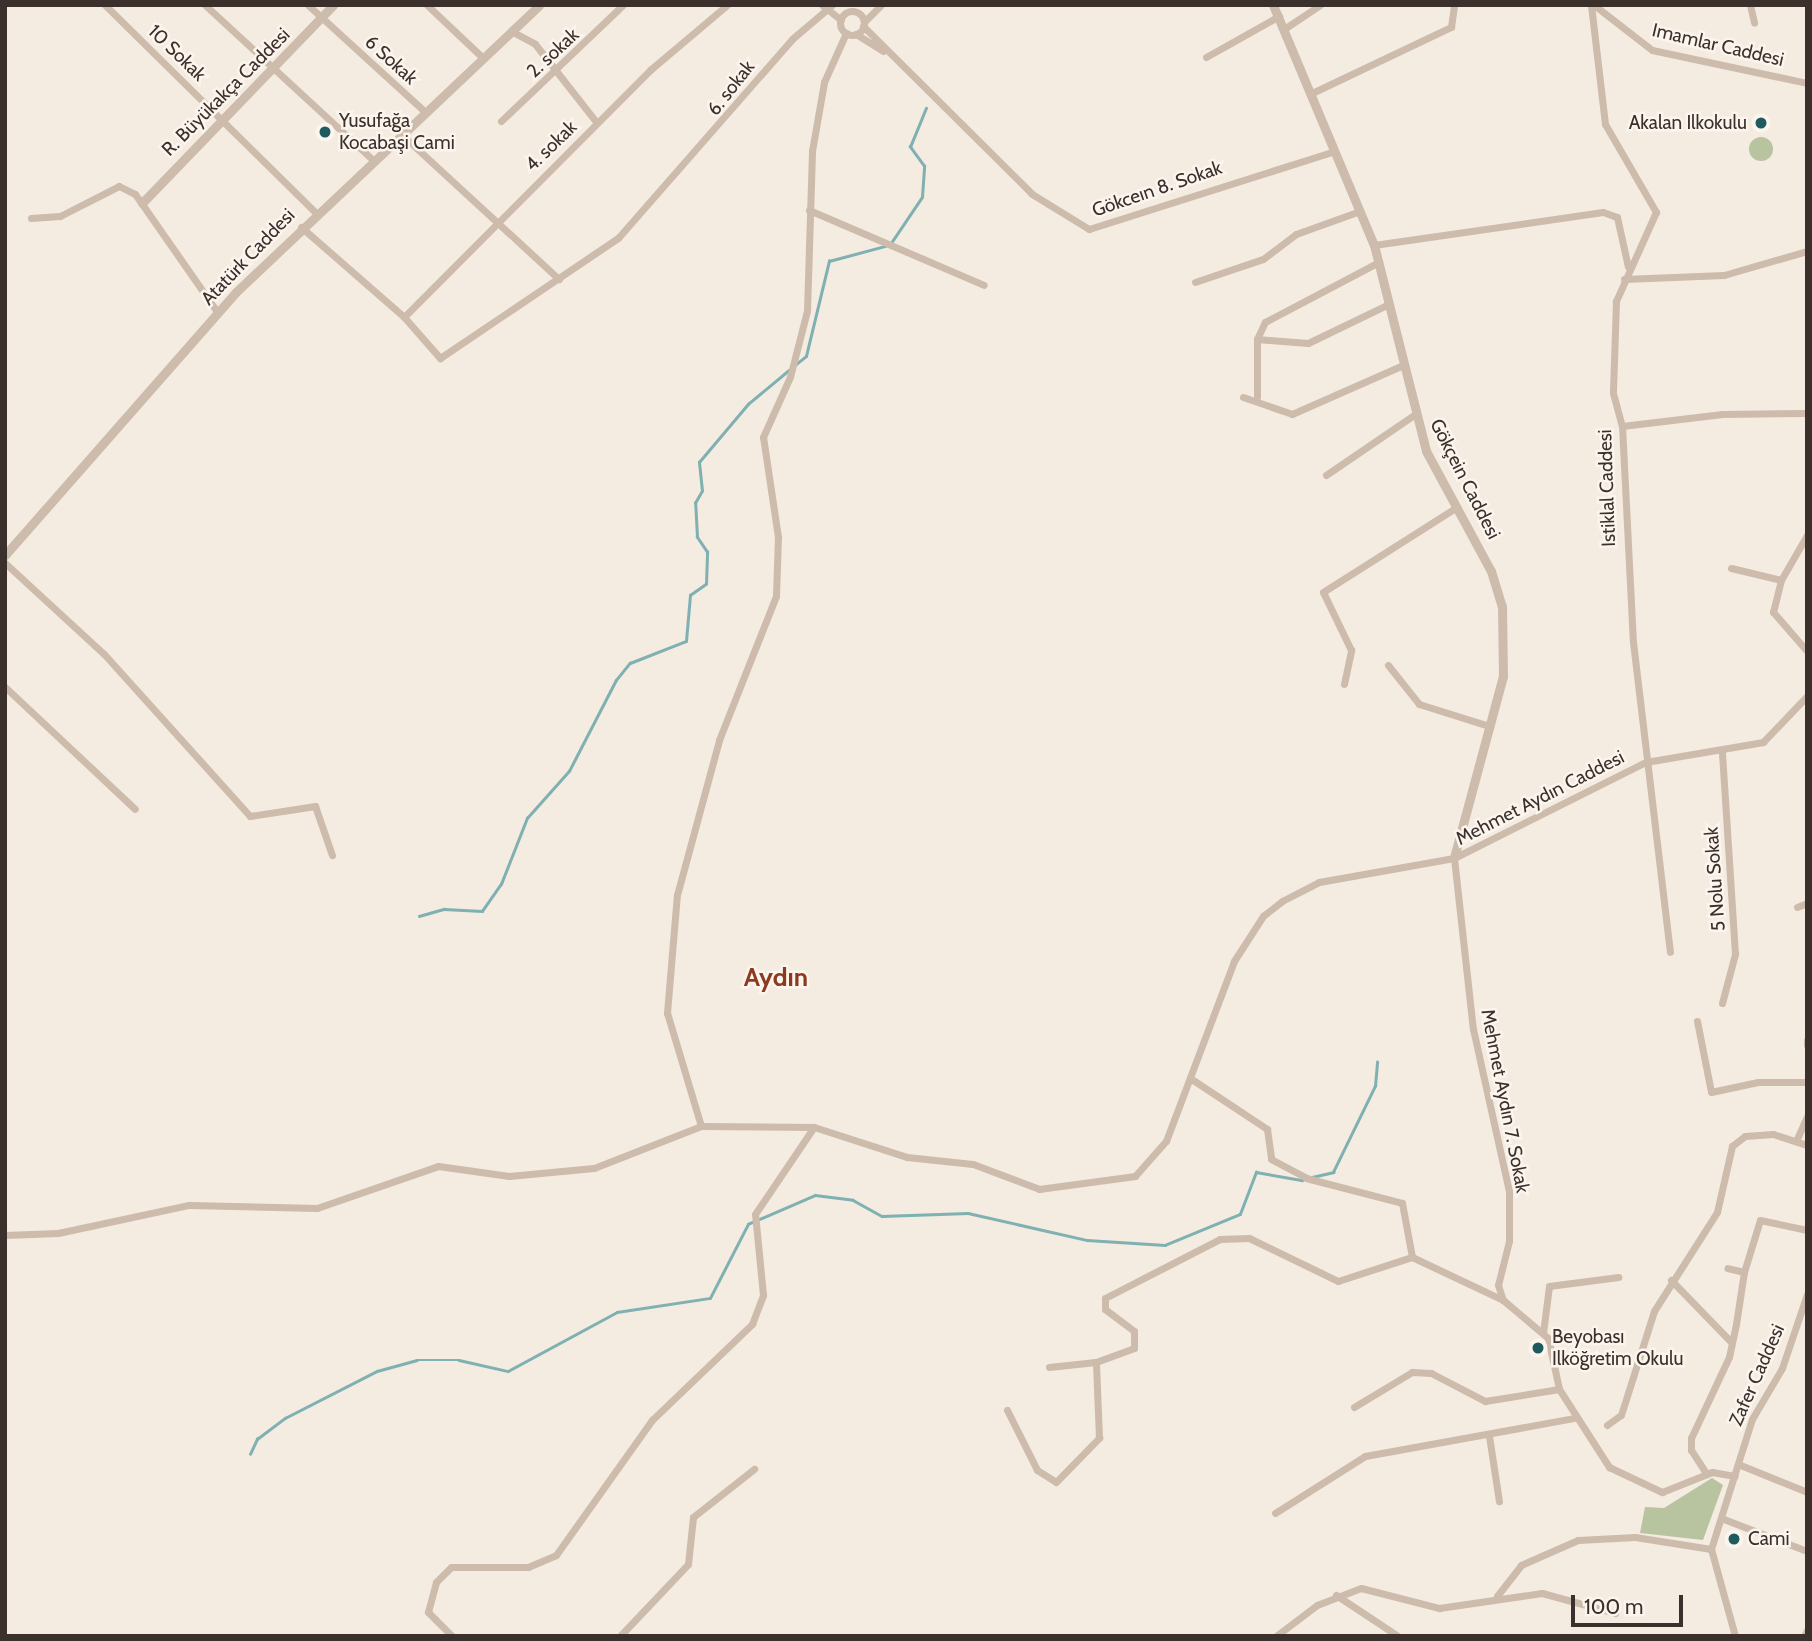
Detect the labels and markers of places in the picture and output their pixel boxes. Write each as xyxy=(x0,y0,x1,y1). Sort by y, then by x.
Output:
place label: Yusufağa Kocabaşi Cami xyxy=(339,110,455,154)
place label: Akalan Ilkokulu xyxy=(1629,112,1747,134)
marker: Akalan Ilkokulu xyxy=(1753,115,1769,131)
marker: Yusufağa Kocabaşi Cami xyxy=(317,124,333,140)
place label: Beyobası Ilköğretim Okulu xyxy=(1552,1326,1683,1370)
marker: Beyobası Ilköğretim Okulu xyxy=(1530,1340,1546,1356)
place label: Cami xyxy=(1748,1528,1790,1550)
marker: Cami xyxy=(1726,1531,1742,1547)

